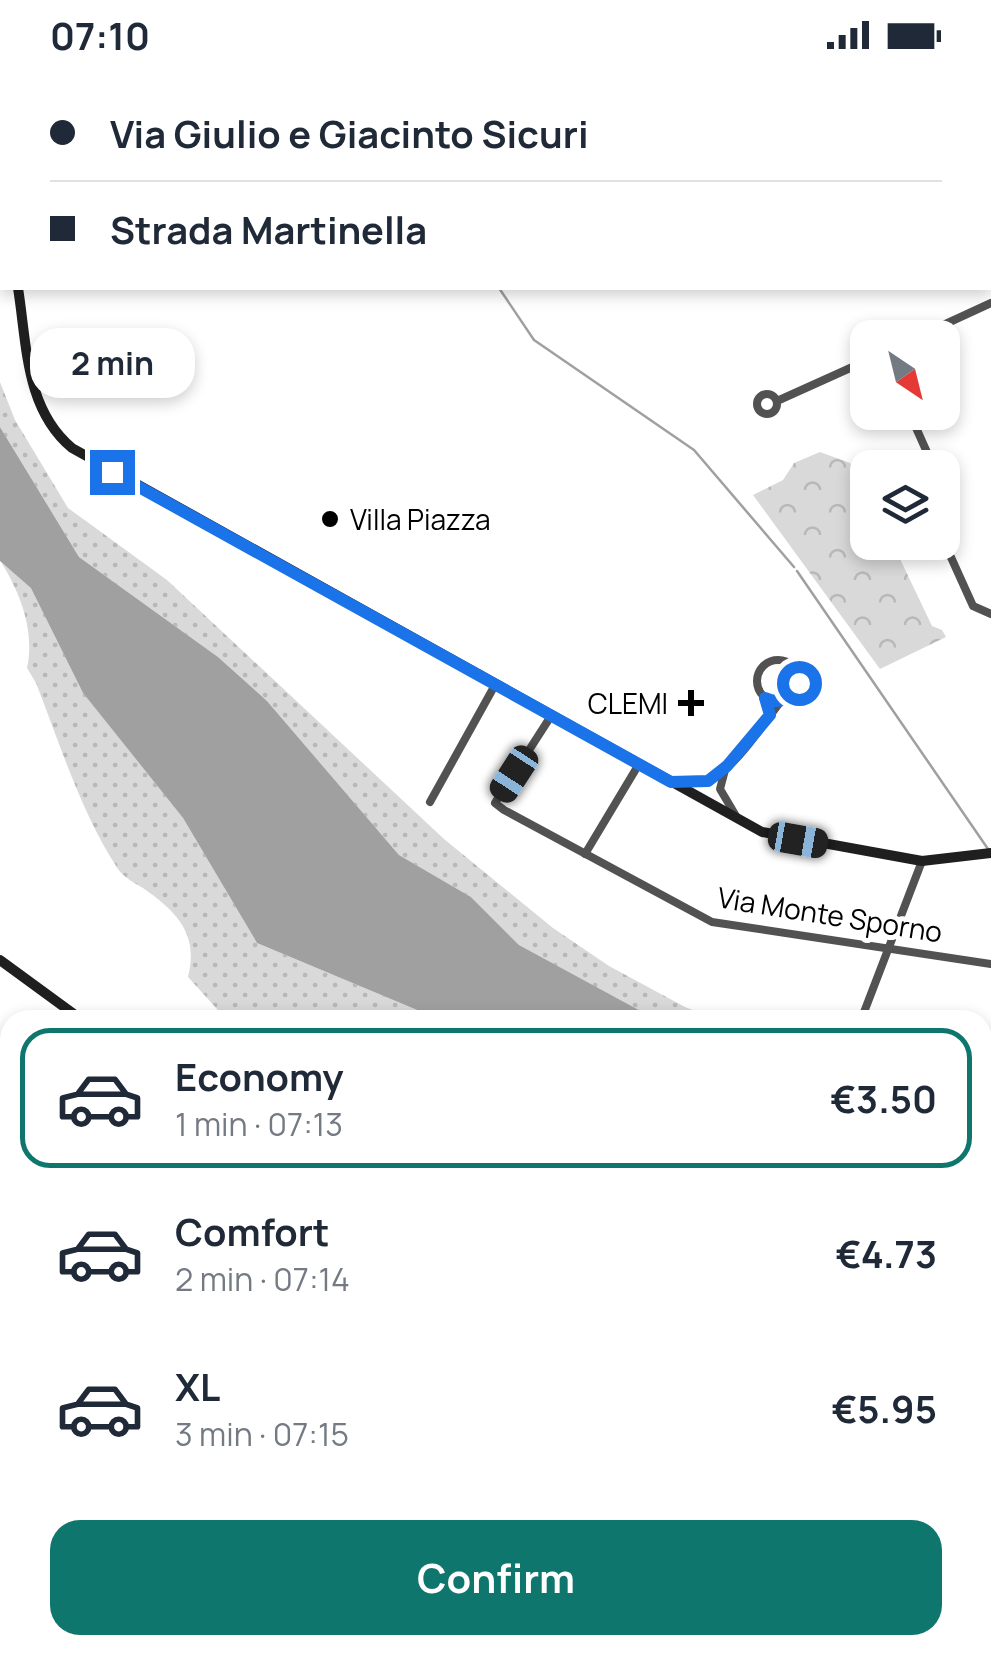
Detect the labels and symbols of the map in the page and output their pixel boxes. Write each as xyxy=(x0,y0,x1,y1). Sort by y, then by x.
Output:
north arrow xyxy=(850,320,960,430)
callout: 2 min xyxy=(29,327,194,397)
route end xyxy=(90,450,135,495)
place label: Villa Piazza xyxy=(350,500,490,538)
marker: Villa Piazza xyxy=(319,508,341,530)
route start xyxy=(777,661,822,706)
place label: CLEMI xyxy=(588,684,668,722)
marker: CLEMI xyxy=(678,690,704,716)
car xyxy=(485,741,543,807)
car xyxy=(766,820,830,860)
street label: Via Monte Sporno xyxy=(715,877,945,951)

